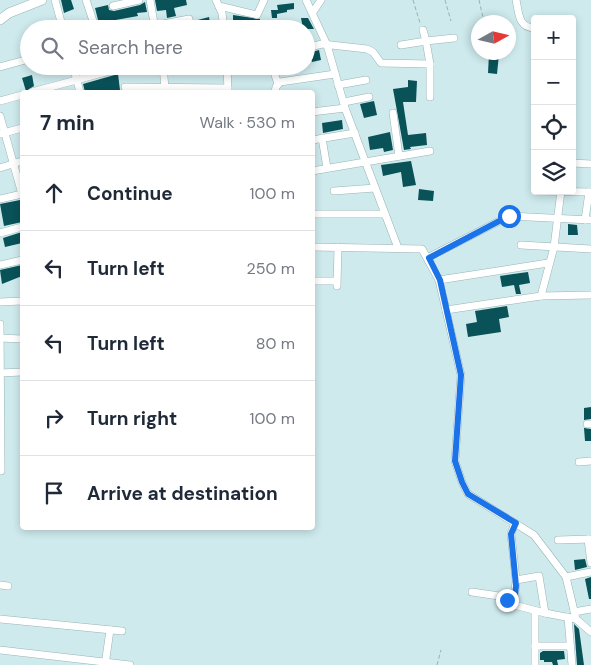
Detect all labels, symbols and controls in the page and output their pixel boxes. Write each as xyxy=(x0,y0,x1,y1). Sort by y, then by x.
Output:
north arrow xyxy=(471,15,516,60)
map controls xyxy=(531,15,576,195)
button: + xyxy=(531,15,576,60)
search box xyxy=(20,20,315,75)
icon: search xyxy=(38,34,66,62)
text: Search here xyxy=(78,35,183,60)
button: − xyxy=(531,60,576,105)
button: locate xyxy=(531,105,576,150)
text: 7 min xyxy=(40,109,95,137)
text: Walk · 530 m xyxy=(200,112,295,133)
button: layers xyxy=(531,150,576,195)
icon: ahead xyxy=(40,179,68,207)
text: Continue xyxy=(87,181,173,206)
text: 100 m xyxy=(250,183,295,204)
route start xyxy=(498,205,521,228)
icon: left xyxy=(40,254,68,282)
text: Turn left xyxy=(87,256,165,281)
text: 250 m xyxy=(247,258,295,279)
icon: left xyxy=(40,329,68,357)
text: Turn left xyxy=(87,331,165,356)
text: 80 m xyxy=(256,333,295,354)
icon: right xyxy=(40,404,68,432)
text: Turn right xyxy=(87,406,177,431)
text: 100 m xyxy=(250,408,295,429)
icon: arrive xyxy=(40,479,68,507)
text: Arrive at destination xyxy=(87,481,278,506)
route end xyxy=(496,589,519,612)

